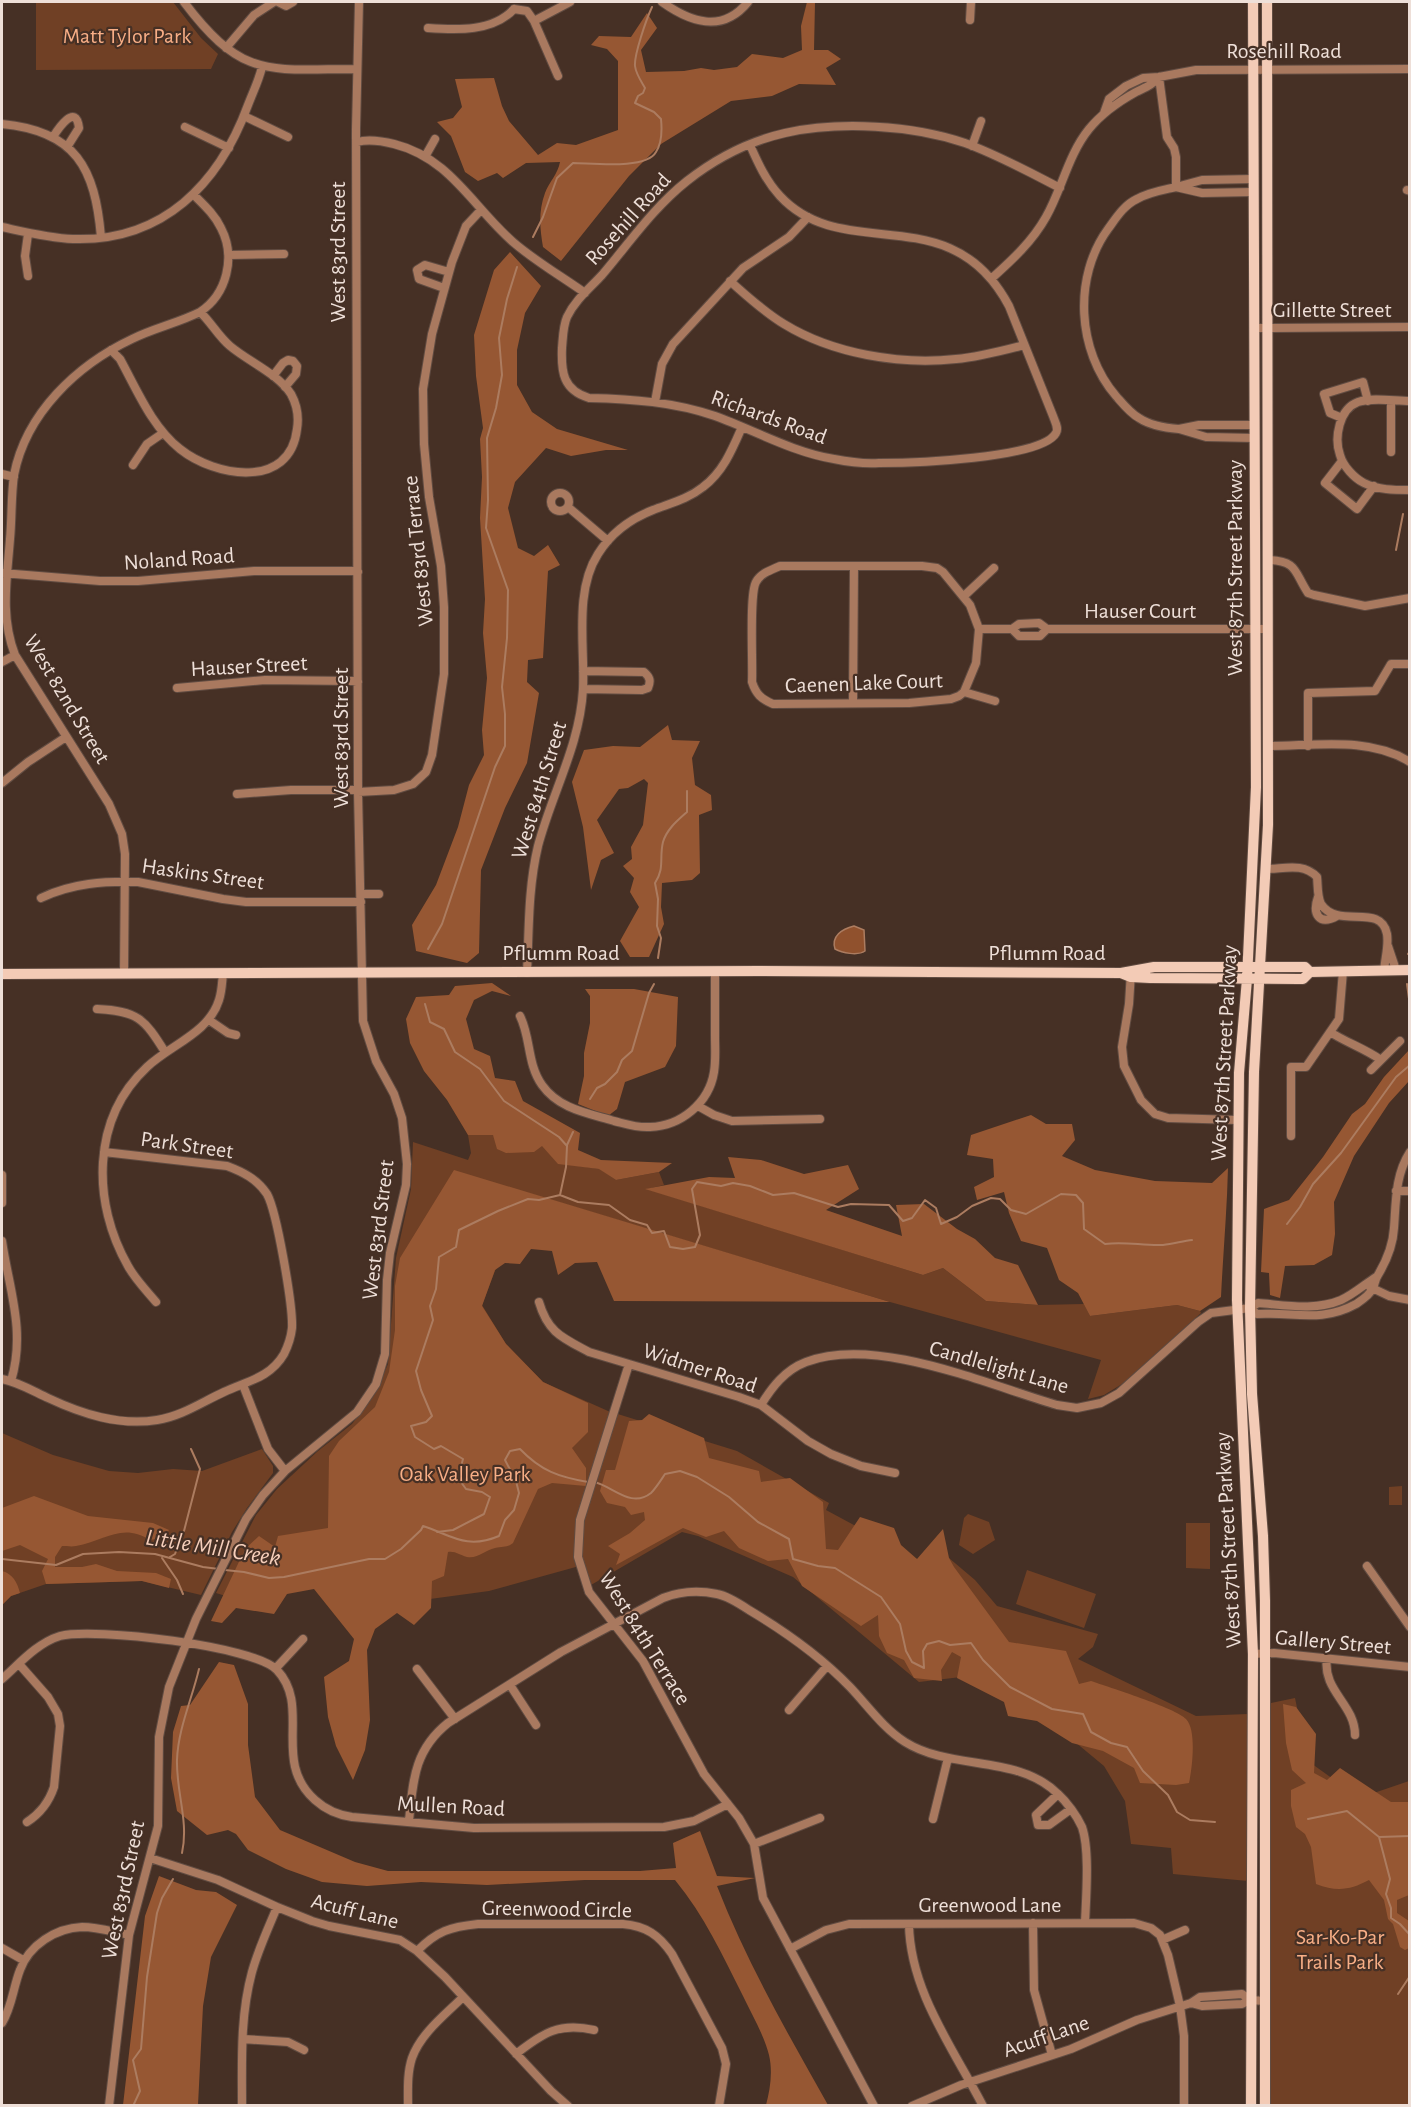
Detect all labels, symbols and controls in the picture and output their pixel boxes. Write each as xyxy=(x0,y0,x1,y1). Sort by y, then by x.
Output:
park label: Matt Tylor Park xyxy=(63,25,191,47)
street label: Rosehill Road xyxy=(1226,40,1342,62)
street label: Rosehill Road xyxy=(581,169,675,269)
street label: West 83rd Street xyxy=(327,182,349,323)
street label: Gillette Street xyxy=(1273,299,1391,321)
street label: Richards Road xyxy=(708,386,830,448)
street label: West 87th Street Parkway xyxy=(1224,459,1246,676)
street label: West 83rd Terrace xyxy=(399,475,437,627)
street label: Noland Road xyxy=(123,544,235,574)
street label: Hauser Court xyxy=(1084,600,1196,622)
street label: West 82nd Street xyxy=(20,631,114,767)
street label: Hauser Street xyxy=(190,652,308,680)
street label: West 83rd Street xyxy=(330,668,352,809)
street label: Caenen Lake Court xyxy=(785,669,943,697)
street label: West 84th Street xyxy=(508,719,570,861)
street label: Haskins Street xyxy=(140,855,266,893)
street label: Pflumm Road xyxy=(502,942,620,964)
street label: Pflumm Road xyxy=(988,942,1106,964)
street label: West 87th Street Parkway xyxy=(1207,944,1241,1162)
street label: Park Street xyxy=(139,1128,235,1162)
street label: West 83rd Street xyxy=(358,1159,398,1301)
street label: Candlelight Lane xyxy=(927,1337,1071,1397)
street label: Widmer Road xyxy=(640,1339,760,1397)
street label: West 87th Street Parkway xyxy=(1211,1431,1245,1649)
park label: Oak Valley Park xyxy=(399,1463,531,1485)
water label: Little Mill Creek xyxy=(144,1525,282,1571)
street label: West 84th Terrace xyxy=(595,1567,695,1709)
street label: Gallery Street xyxy=(1274,1626,1392,1658)
street label: Mullen Road xyxy=(397,1792,505,1820)
street label: West 83rd Street xyxy=(98,1819,148,1961)
street label: Acuff Lane xyxy=(309,1890,401,1932)
street label: Greenwood Lane xyxy=(919,1894,1061,1916)
street label: Greenwood Circle xyxy=(482,1897,632,1921)
park label: Sar-Ko-Par Trails Park xyxy=(1296,1926,1384,1973)
street label: Acuff Lane xyxy=(1000,2011,1092,2061)

